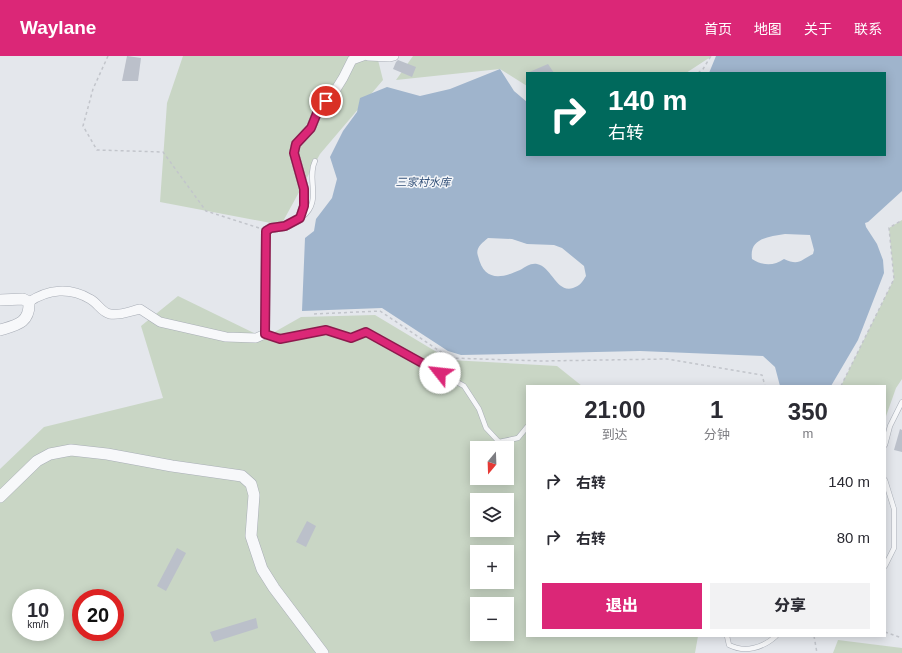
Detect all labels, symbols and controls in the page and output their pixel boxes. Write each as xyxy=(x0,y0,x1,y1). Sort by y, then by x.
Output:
text: Waylane xyxy=(20,17,96,38)
text: 首页 xyxy=(704,21,732,37)
text: 地图 xyxy=(754,21,782,37)
text: 关于 xyxy=(804,21,832,37)
text: 联系 xyxy=(854,21,882,37)
pin xyxy=(309,84,343,118)
text: 140 m xyxy=(608,85,687,116)
icon: right xyxy=(542,88,594,140)
icon: arrive xyxy=(315,90,337,112)
text: 右转 xyxy=(608,123,644,143)
water label: 三家村水库 xyxy=(396,176,452,188)
position arrow xyxy=(419,352,461,394)
text: 21:00 xyxy=(584,396,646,423)
text: 1 xyxy=(710,396,723,423)
text: 350 xyxy=(788,398,828,425)
text: m xyxy=(802,426,813,441)
text: 到达 xyxy=(602,427,628,442)
text: 分钟 xyxy=(704,427,730,442)
north arrow xyxy=(470,441,514,485)
map controls xyxy=(470,441,514,641)
icon: right xyxy=(542,470,564,492)
text: 140 m xyxy=(828,473,870,490)
text: 右转 xyxy=(576,474,606,491)
button: layers xyxy=(470,493,514,537)
icon: right xyxy=(542,526,564,548)
text: 80 m xyxy=(837,529,870,546)
text: 右转 xyxy=(576,530,606,547)
button: + xyxy=(470,545,514,589)
button: 退出 xyxy=(542,583,702,629)
button: 分享 xyxy=(710,583,870,629)
speed limit sign: 20 xyxy=(72,589,124,641)
button: − xyxy=(470,597,514,641)
text: 10 xyxy=(27,599,49,621)
text: km/h xyxy=(27,619,49,630)

